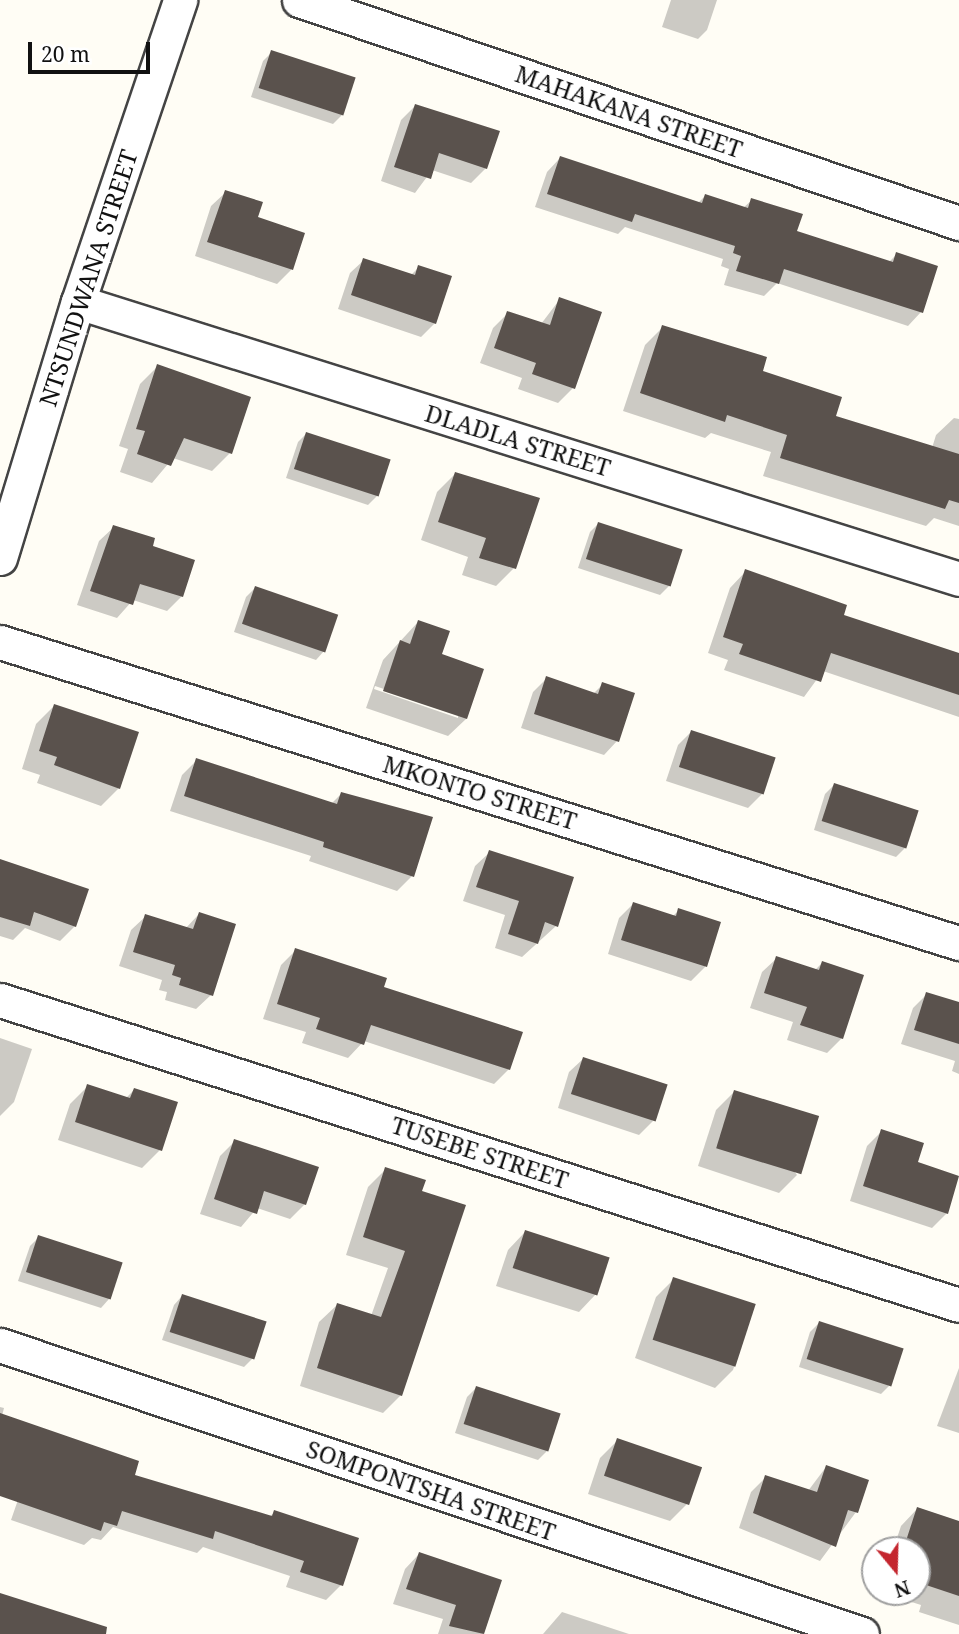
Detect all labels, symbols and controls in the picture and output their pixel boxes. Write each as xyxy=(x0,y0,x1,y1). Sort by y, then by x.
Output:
scale bar xyxy=(32,28,154,72)
text: 20 m xyxy=(41,40,90,68)
street label: MAHAKANA STREET xyxy=(512,59,746,163)
street label: NTSUNDWANA STREET xyxy=(33,146,143,410)
street label: DLADLA STREET xyxy=(422,398,614,482)
street label: MKONTO STREET xyxy=(380,749,580,835)
street label: TUSEBE STREET xyxy=(388,1110,572,1194)
street label: SOMPONTSHA STREET xyxy=(303,1434,559,1546)
north arrow xyxy=(861,1536,931,1606)
text: N xyxy=(891,1574,914,1604)

